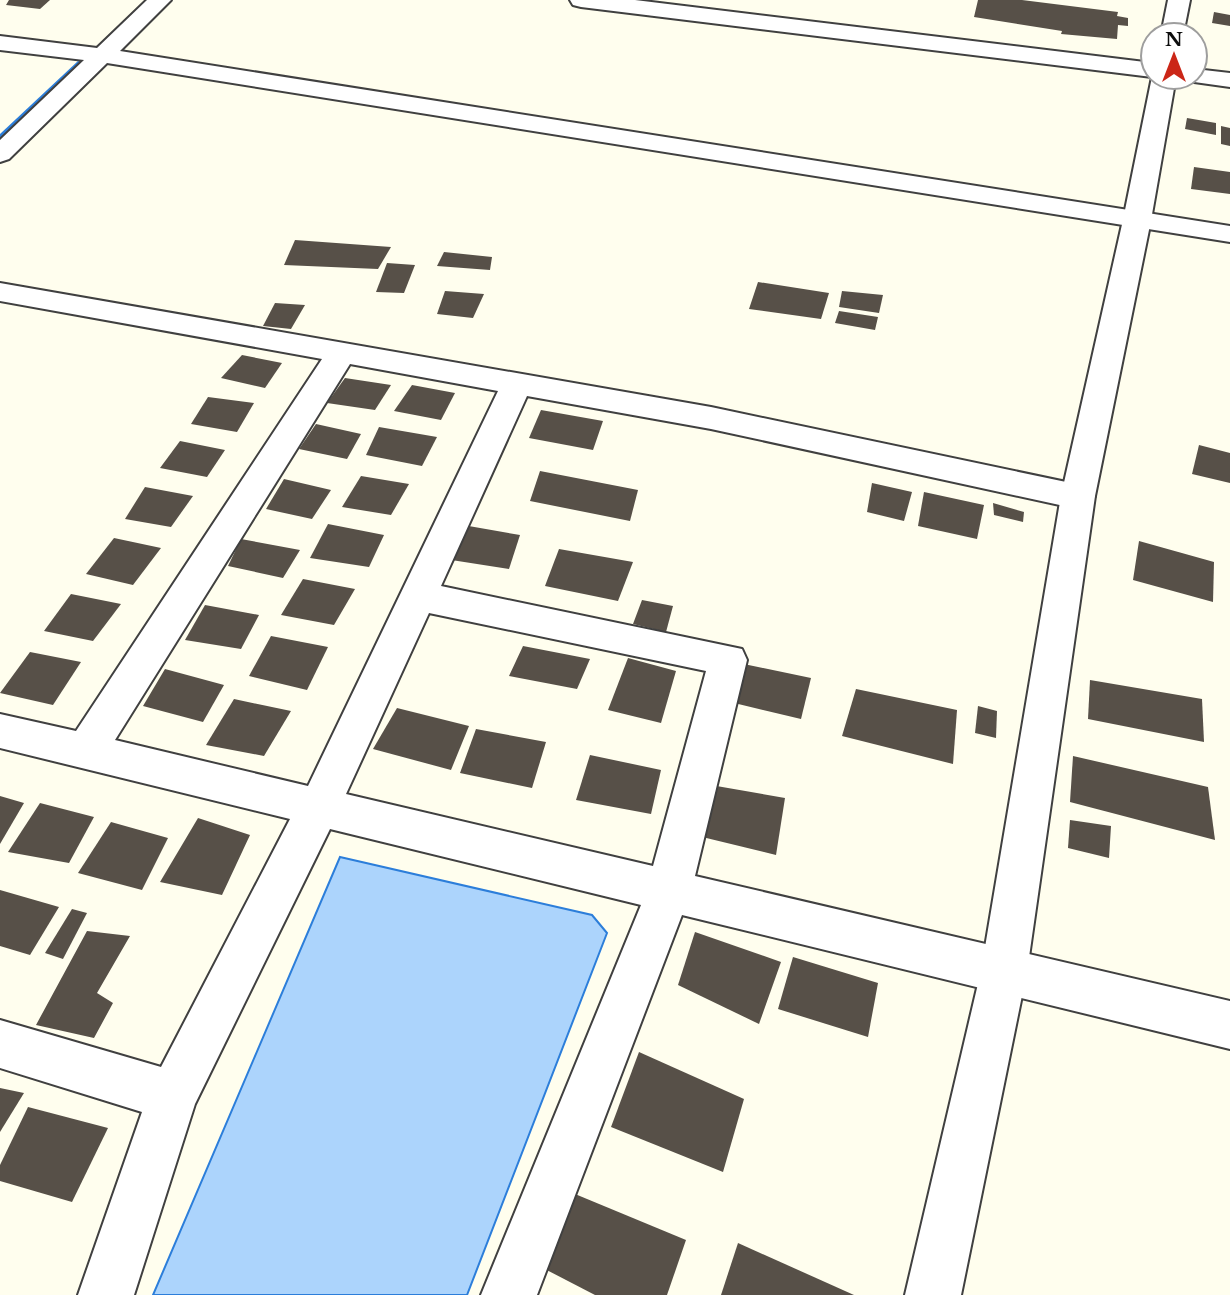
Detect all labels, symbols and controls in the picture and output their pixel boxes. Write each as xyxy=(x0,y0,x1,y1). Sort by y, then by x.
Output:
north arrow xyxy=(1139,21,1209,91)
text: N xyxy=(1165,28,1183,51)

